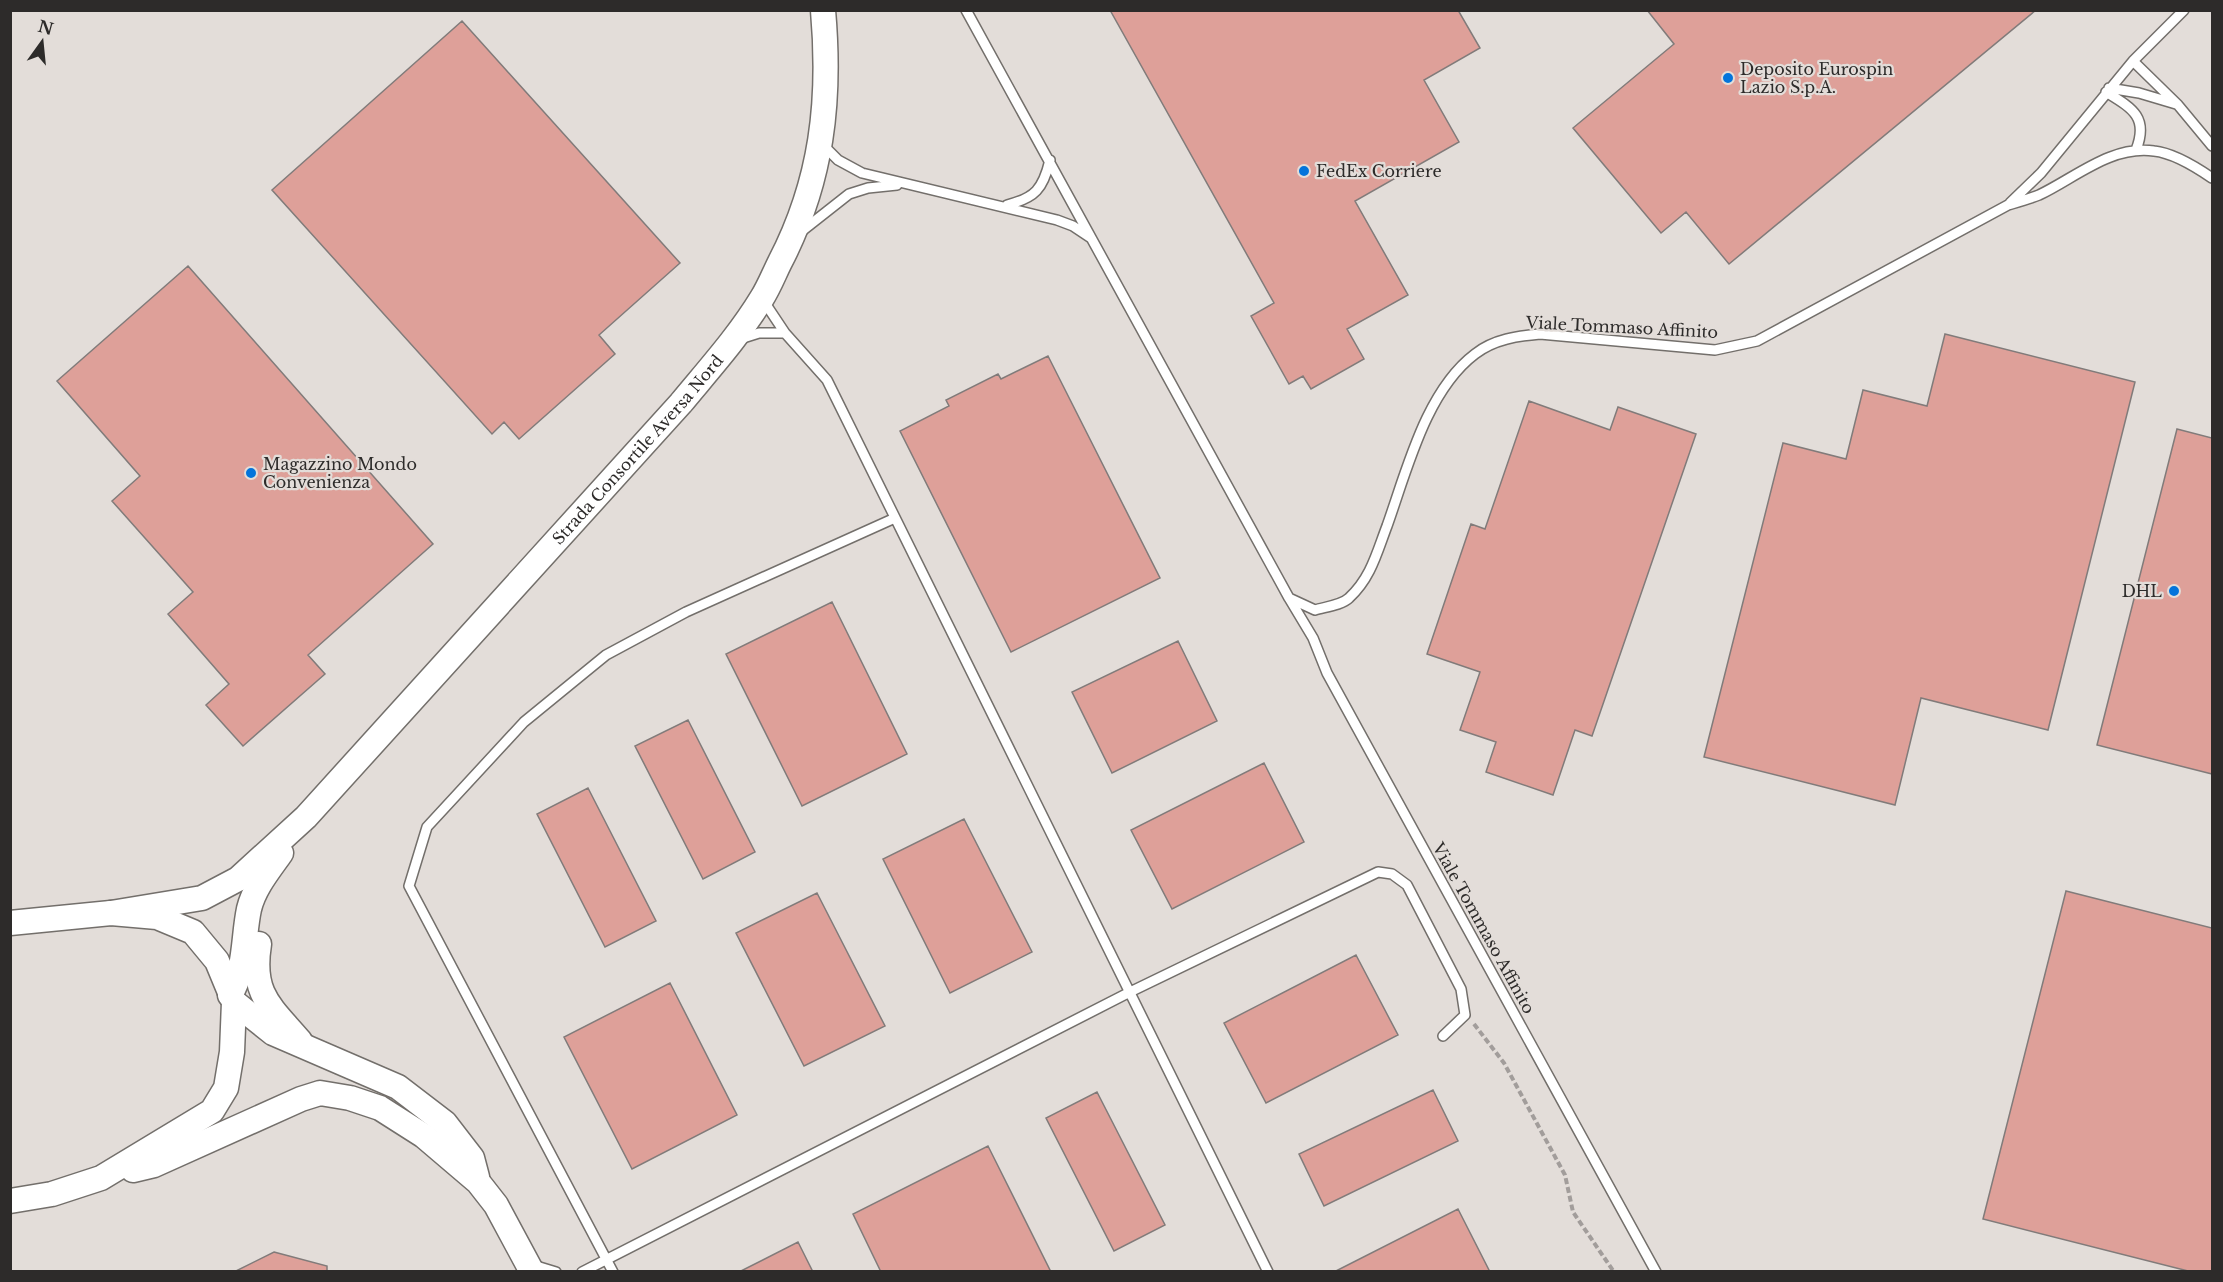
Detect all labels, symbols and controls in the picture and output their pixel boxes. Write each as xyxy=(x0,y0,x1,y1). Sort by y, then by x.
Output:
north arrow xyxy=(12,12,72,72)
text: N xyxy=(36,16,56,39)
place label: Deposito Eurospin Lazio S.p.A. xyxy=(1740,59,1893,97)
marker: Deposito Eurospin Lazio S.p.A. xyxy=(1721,71,1735,85)
place label: FedEx Corriere xyxy=(1316,161,1442,181)
marker: FedEx Corriere xyxy=(1297,164,1311,178)
street label: Viale Tommaso Affinito xyxy=(1524,312,1719,342)
street label: Strada Consortile Aversa Nord xyxy=(548,350,727,549)
place label: Magazzino Mondo Convenienza xyxy=(263,454,417,492)
marker: Magazzino Mondo Convenienza xyxy=(244,466,258,480)
place label: DHL xyxy=(2122,581,2162,601)
marker: DHL xyxy=(2167,584,2181,598)
street label: Viale Tommaso Affinito xyxy=(1428,838,1539,1017)

